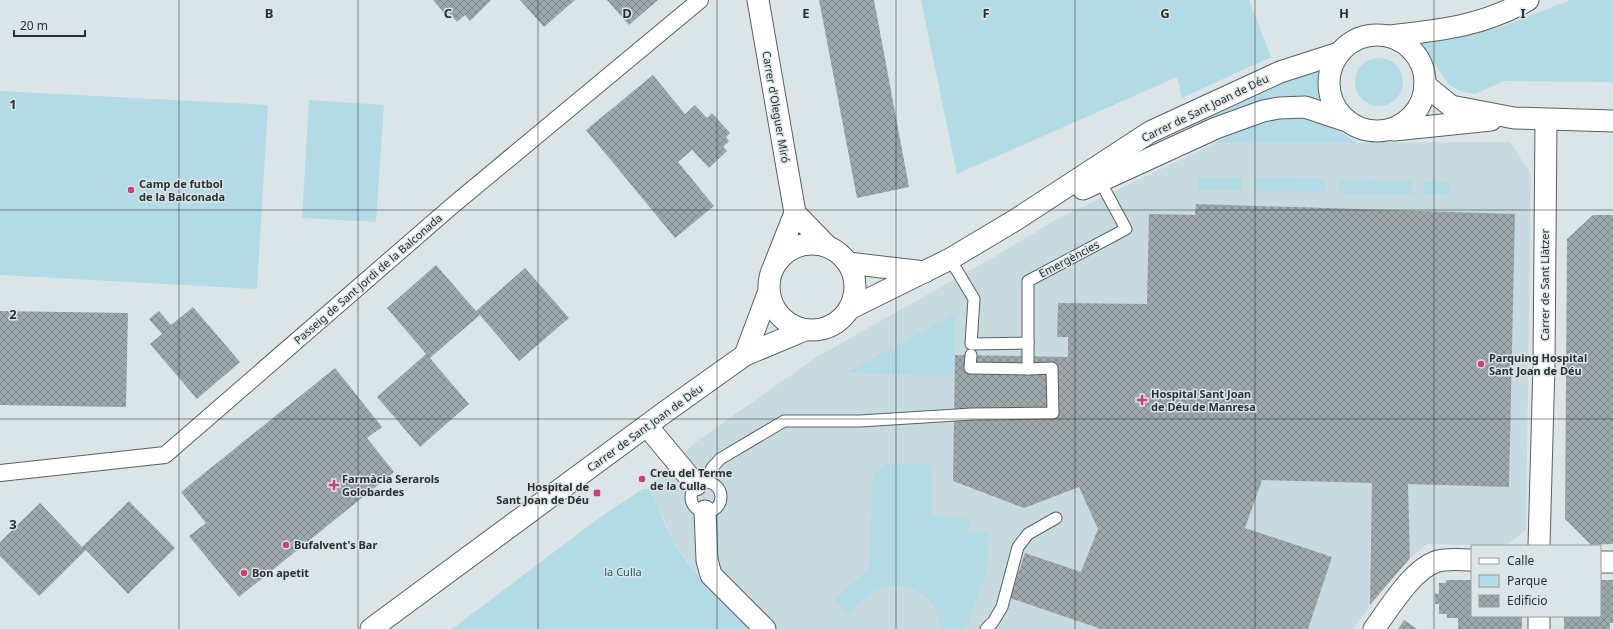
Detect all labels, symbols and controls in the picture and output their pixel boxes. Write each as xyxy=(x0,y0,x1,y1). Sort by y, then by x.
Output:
text: B xyxy=(265,4,273,22)
text: C xyxy=(444,4,452,22)
text: D xyxy=(622,4,632,22)
text: E xyxy=(802,4,810,22)
text: F xyxy=(982,4,990,22)
text: G xyxy=(1160,4,1170,22)
text: H xyxy=(1339,4,1349,22)
text: I xyxy=(1520,4,1526,22)
scale bar xyxy=(14,12,85,38)
text: 20 m xyxy=(20,17,48,34)
street label: Carrer d'Oleguer Miró xyxy=(759,50,794,164)
street label: Carrer de Sant Joan de Déu xyxy=(1139,70,1271,145)
text: 1 xyxy=(9,95,17,113)
place label: Camp de futbol de la Balconada xyxy=(139,176,225,204)
marker: Camp de futbol de la Balconada xyxy=(126,185,136,195)
street label: Passeig de Sant Jordi de la Balconada xyxy=(290,210,445,347)
street label: Carrer de Sant Llàtzer xyxy=(1537,229,1552,341)
street label: Emergències xyxy=(1036,236,1102,281)
text: 2 xyxy=(9,305,17,323)
place label: Parquing Hospital Sant Joan de Déu xyxy=(1489,350,1587,378)
marker: Parquing Hospital Sant Joan de Déu xyxy=(1476,359,1486,369)
street label: Carrer de Sant Joan de Déu xyxy=(584,380,706,475)
place label: Hospital Sant Joan de Déu de Manresa xyxy=(1151,386,1256,414)
marker: Hospital Sant Joan de Déu de Manresa xyxy=(1136,394,1148,406)
place label: Creu del Terme de la Culla xyxy=(650,465,733,493)
place label: Farmàcia Serarols Golobardes xyxy=(342,471,440,499)
marker: Creu del Terme de la Culla xyxy=(637,474,647,484)
place label: Hospital de Sant Joan de Déu xyxy=(496,479,589,507)
marker: Farmàcia Serarols Golobardes xyxy=(329,480,339,490)
marker: Hospital de Sant Joan de Déu xyxy=(592,488,602,498)
text: 3 xyxy=(9,515,17,533)
place label: Bufalvent's Bar xyxy=(294,537,377,552)
marker: Bufalvent's Bar xyxy=(281,540,291,550)
legend xyxy=(1471,545,1601,617)
text: Calle xyxy=(1507,552,1535,569)
park label: la Culla xyxy=(604,564,642,579)
place label: Bon apetit xyxy=(252,565,309,580)
marker: Bon apetit xyxy=(239,568,249,578)
text: Parque xyxy=(1507,572,1548,589)
text: Edificio xyxy=(1507,592,1548,609)

